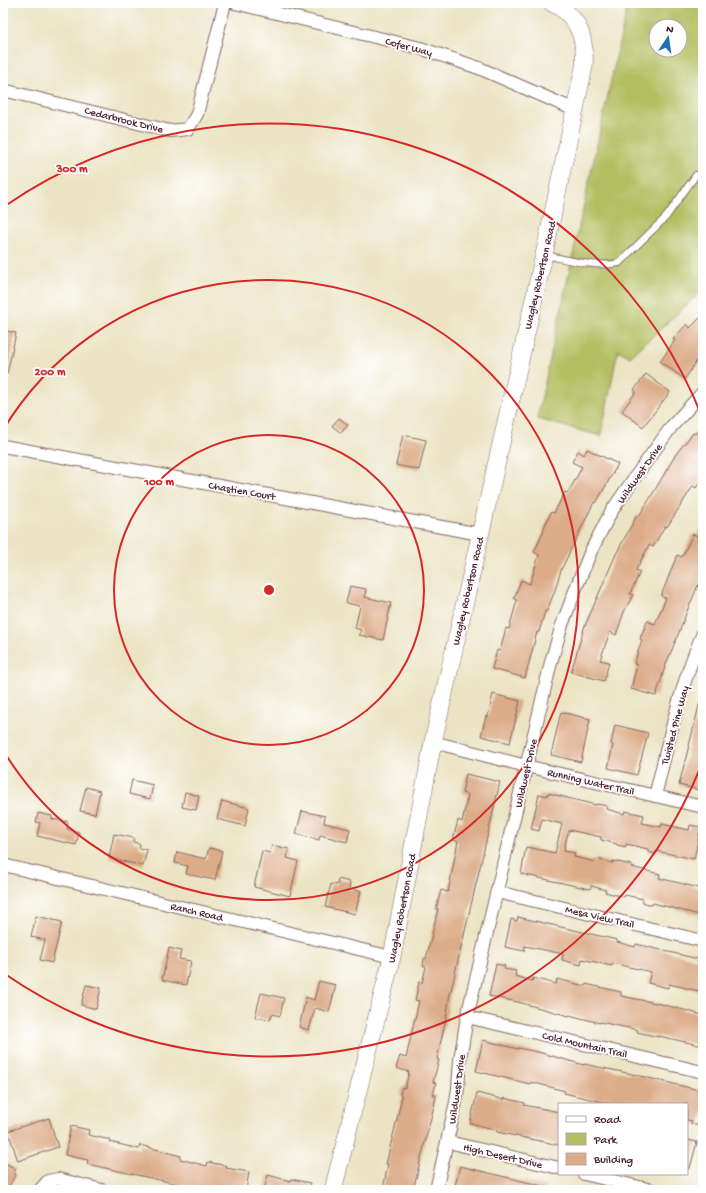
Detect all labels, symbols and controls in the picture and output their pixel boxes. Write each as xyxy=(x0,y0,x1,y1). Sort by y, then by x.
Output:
north arrow xyxy=(648,18,688,58)
text: N xyxy=(665,24,675,37)
street label: Cofer Way xyxy=(384,35,434,60)
street label: Cedarbrook Drive xyxy=(83,105,164,137)
text: 300 m xyxy=(55,163,88,177)
street label: Wagley Robertson Road xyxy=(523,219,560,331)
text: 200 m xyxy=(35,366,66,380)
street label: Wildwest Drive xyxy=(616,442,666,506)
text: 100 m xyxy=(143,476,174,490)
street label: Chastien Court xyxy=(207,480,277,504)
street label: Wagley Robertson Road xyxy=(451,535,488,647)
centre of rings xyxy=(262,583,276,597)
street label: Twisted Pine Way xyxy=(659,684,692,767)
street label: Wildwest Drive xyxy=(513,738,541,809)
street label: Running Water Trail xyxy=(546,767,636,799)
street label: Wagley Robertson Road xyxy=(387,851,420,964)
street label: Ranch Road xyxy=(169,901,225,925)
street label: Mesa View Trail xyxy=(564,904,636,932)
street label: Cold Mountain Trail xyxy=(541,1030,629,1062)
street label: Wildwest Drive xyxy=(447,1054,469,1125)
legend xyxy=(558,1103,688,1175)
text: Road xyxy=(594,1114,621,1128)
text: Park xyxy=(593,1134,619,1148)
street label: High Desert Drive xyxy=(462,1142,544,1172)
text: Building xyxy=(593,1154,633,1168)

